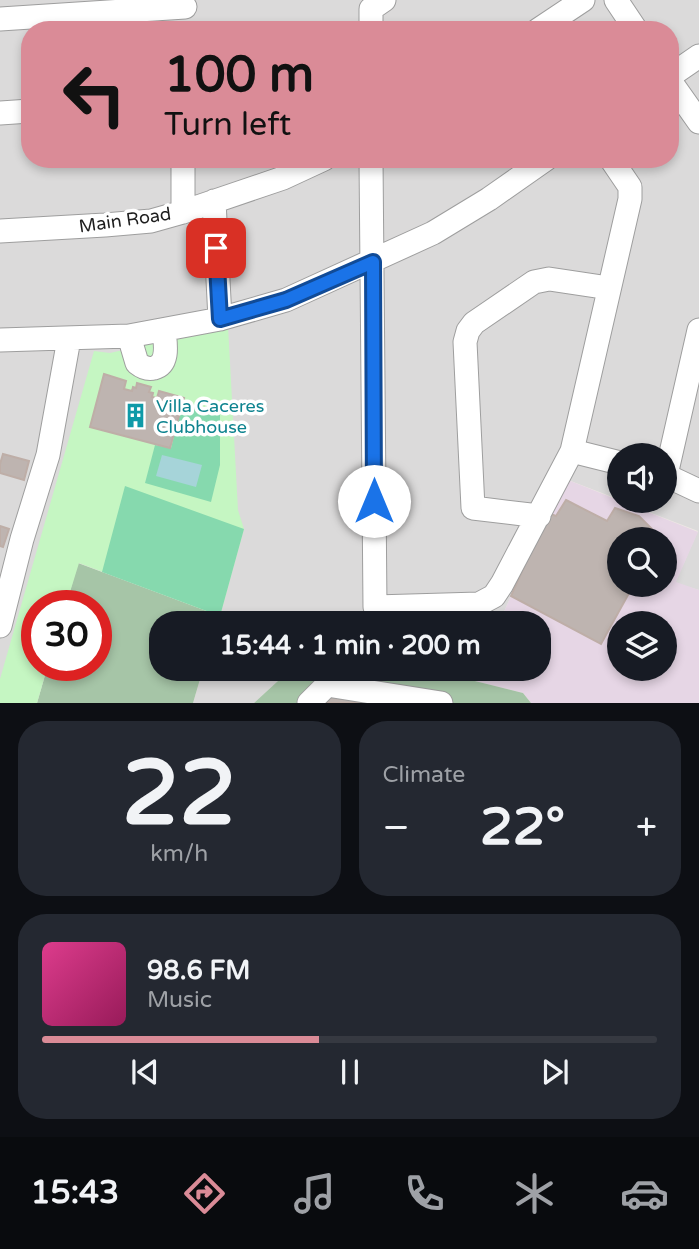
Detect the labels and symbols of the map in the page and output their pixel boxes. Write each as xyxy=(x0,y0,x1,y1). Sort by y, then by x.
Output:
street label: Main Road xyxy=(77,203,173,237)
pin xyxy=(186,218,246,278)
place label: Villa Caceres Clubhouse xyxy=(156,395,264,438)
building icon: Villa Caceres Clubhouse xyxy=(122,402,150,430)
position arrow xyxy=(337,464,411,538)
speed limit sign: 30 xyxy=(21,590,112,681)

